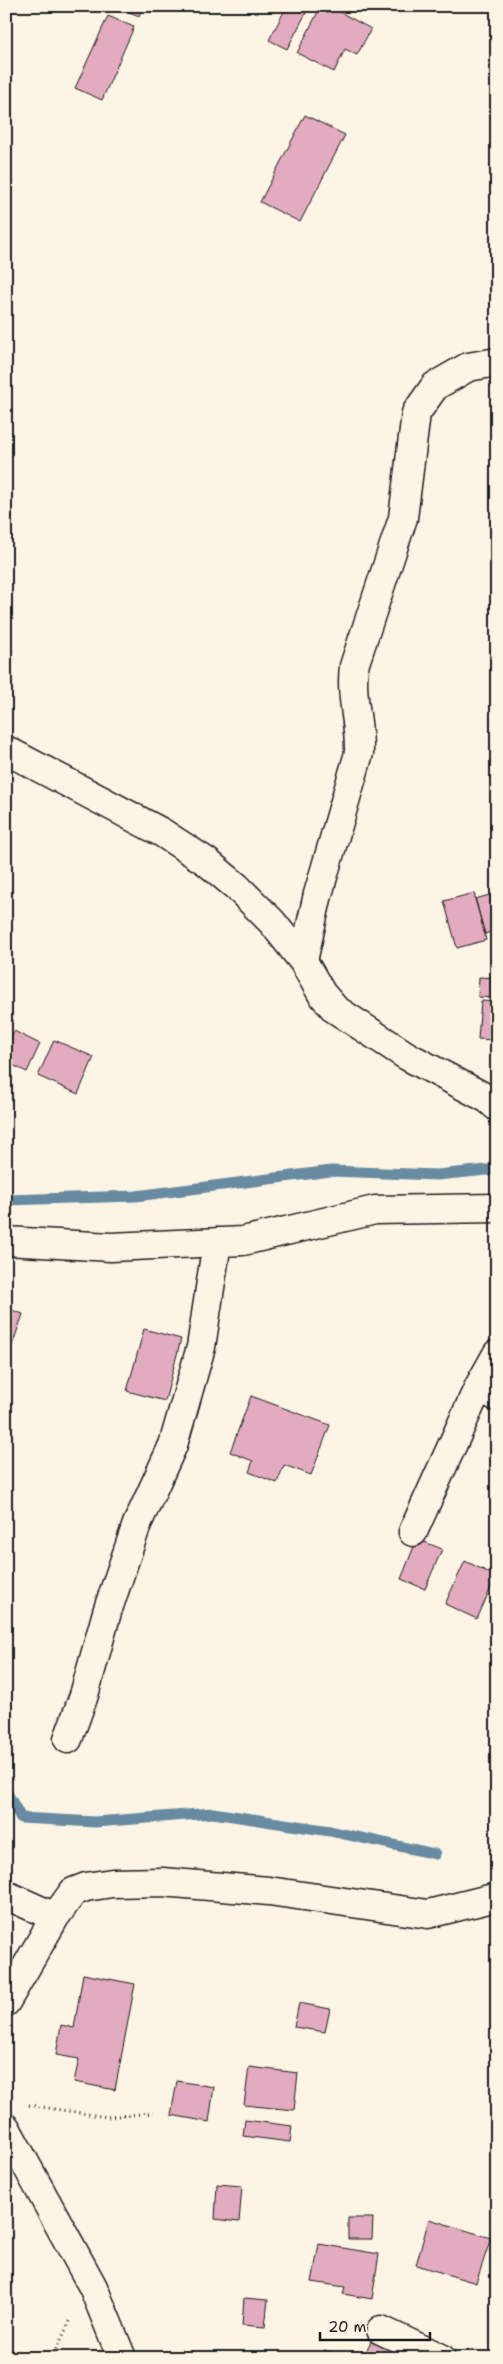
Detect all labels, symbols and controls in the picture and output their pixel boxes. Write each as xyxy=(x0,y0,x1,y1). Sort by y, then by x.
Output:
scale bar xyxy=(320,2309,430,2341)
text: 20 m xyxy=(328,2317,367,2337)

